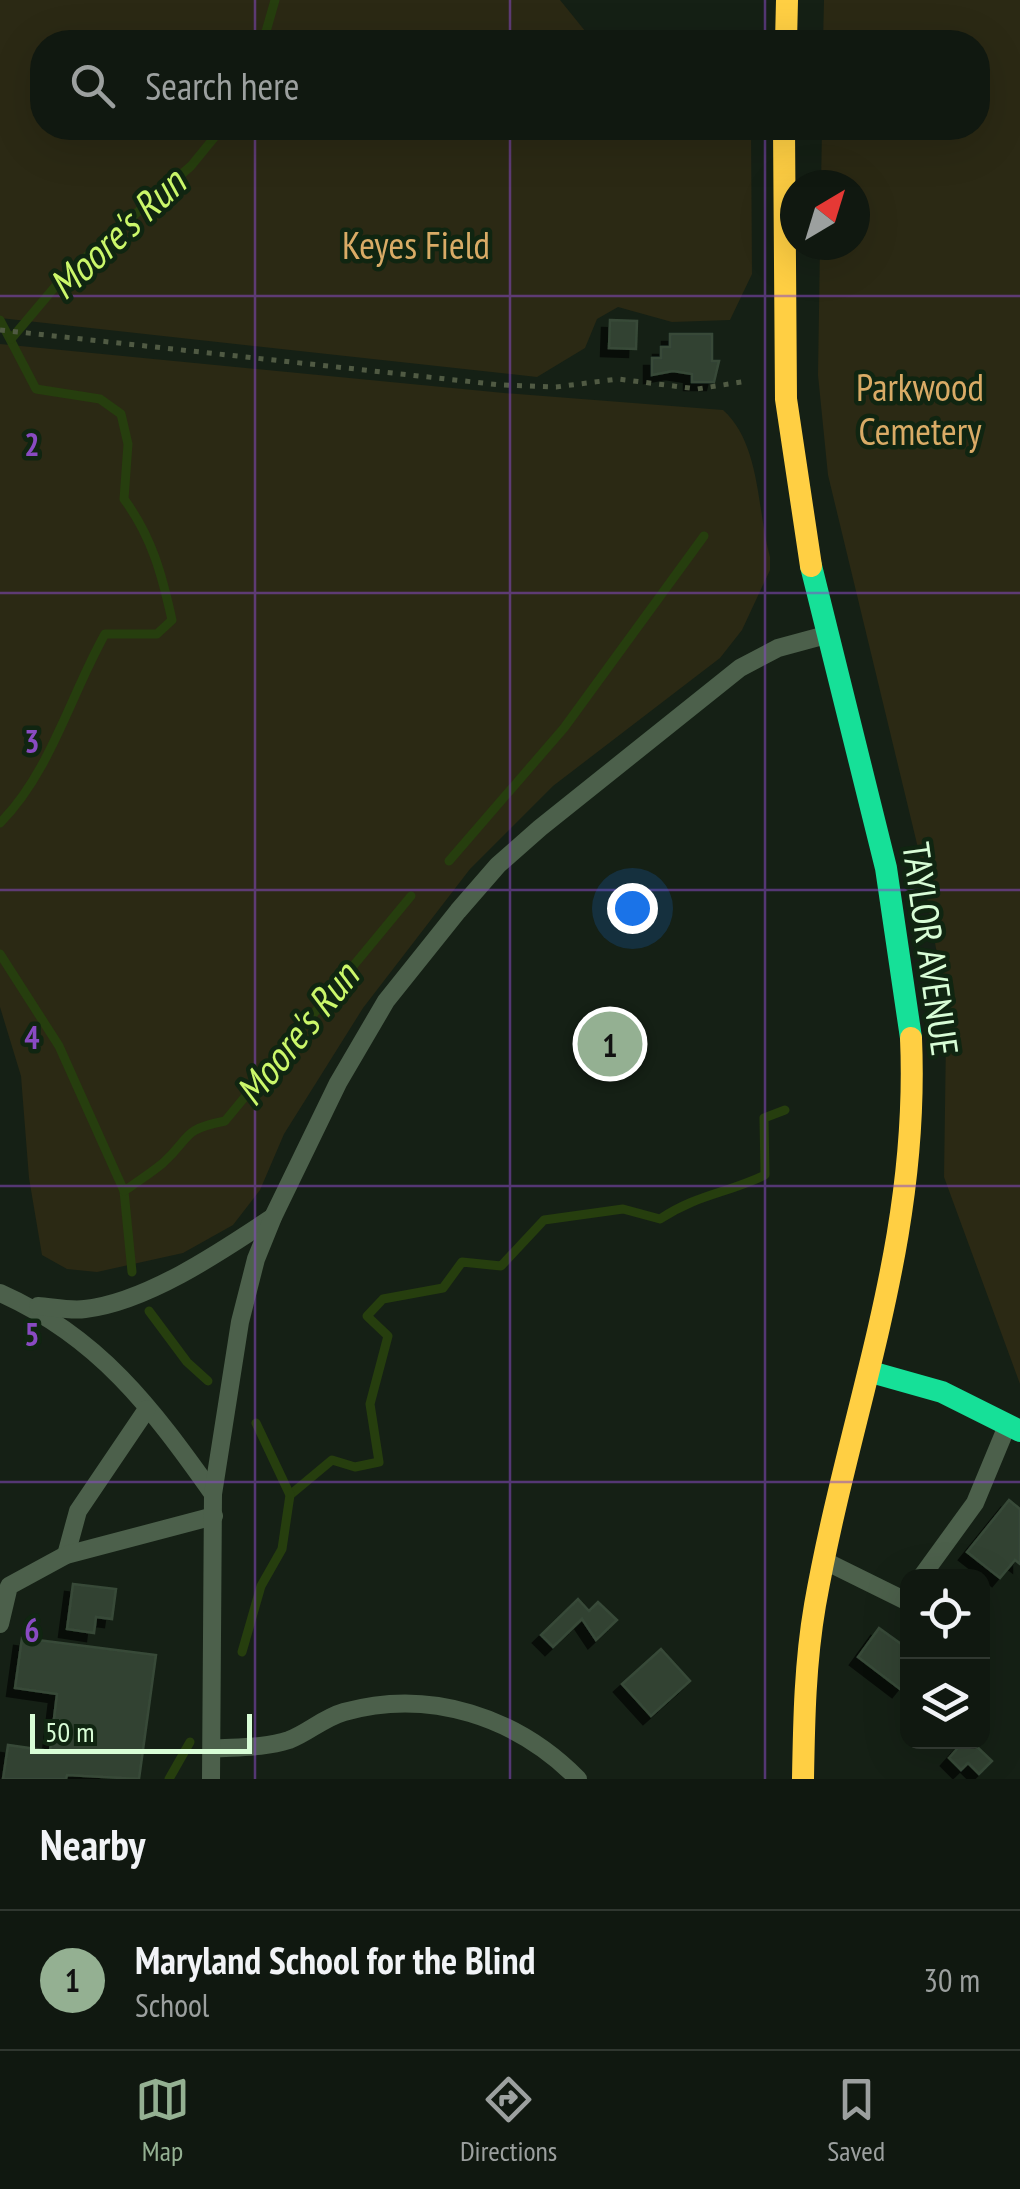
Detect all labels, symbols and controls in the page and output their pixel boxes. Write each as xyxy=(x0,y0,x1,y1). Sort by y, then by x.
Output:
search box xyxy=(30,30,990,140)
icon: search xyxy=(65,58,120,113)
text: Search here xyxy=(145,61,299,110)
water label: Moore's Run xyxy=(37,155,197,310)
north arrow xyxy=(780,170,870,260)
park label: Keyes Field xyxy=(342,220,490,269)
park label: Parkwood Cemetery xyxy=(856,362,984,455)
text: 2 xyxy=(24,423,40,465)
text: 3 xyxy=(24,720,40,762)
street label: TAYLOR AVENUE xyxy=(892,839,971,1058)
your location xyxy=(607,883,658,934)
water label: Moore's Run xyxy=(223,950,371,1115)
pin: 1 xyxy=(578,1006,642,1082)
text: 4 xyxy=(24,1016,40,1058)
text: 5 xyxy=(24,1313,40,1355)
map controls xyxy=(900,1569,990,1749)
button: locate xyxy=(900,1569,990,1659)
text: 6 xyxy=(24,1609,40,1651)
button: layers xyxy=(900,1659,990,1749)
scale bar xyxy=(30,1709,252,1754)
text: 50 m xyxy=(45,1713,94,1750)
text: Nearby xyxy=(40,1817,145,1872)
text: Maryland School for the Blind xyxy=(135,1935,535,1984)
text: 1 xyxy=(65,1959,80,2001)
text: 30 m xyxy=(924,1959,980,2001)
text: School xyxy=(135,1984,209,2026)
tab: Map xyxy=(135,2072,190,2169)
tab: Directions xyxy=(460,2072,557,2169)
tab: Saved xyxy=(827,2072,885,2169)

